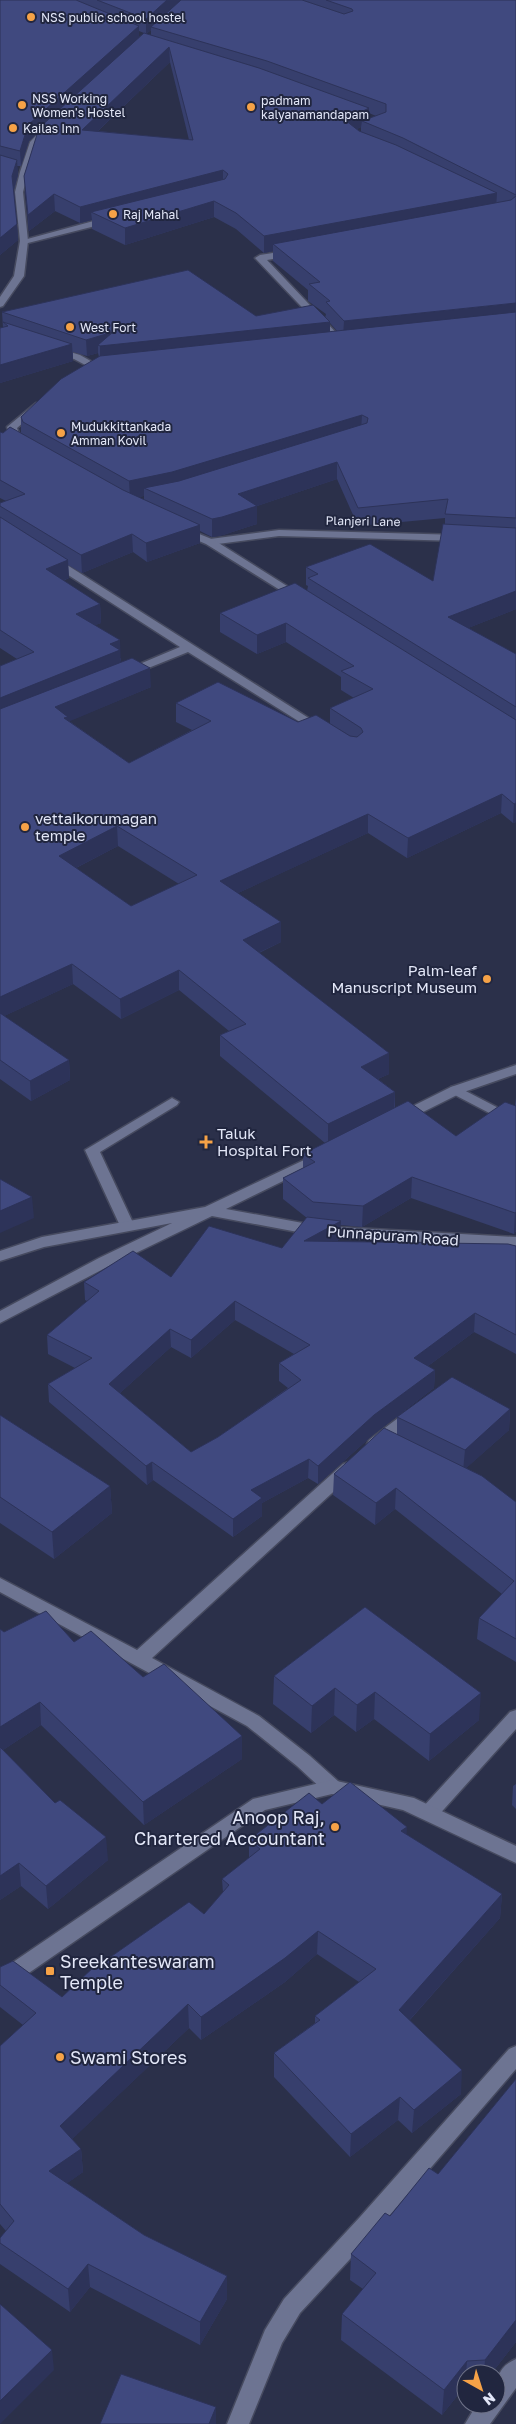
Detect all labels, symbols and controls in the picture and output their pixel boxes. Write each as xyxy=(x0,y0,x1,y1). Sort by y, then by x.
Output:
place label: NSS public school hostel xyxy=(41,10,185,25)
marker: NSS public school hostel xyxy=(25,11,37,23)
place label: NSS Working Women's Hostel xyxy=(32,91,126,120)
place label: padmam kalyanamandapam xyxy=(261,93,369,122)
marker: NSS Working Women's Hostel xyxy=(16,99,28,111)
marker: padmam kalyanamandapam xyxy=(245,101,257,113)
place label: Kailas Inn xyxy=(23,121,80,136)
marker: Kailas Inn xyxy=(7,122,19,134)
place label: Raj Mahal xyxy=(123,207,179,222)
marker: Raj Mahal xyxy=(107,208,119,220)
place label: West Fort xyxy=(80,320,136,335)
marker: West Fort xyxy=(64,321,76,333)
place label: Mudukkittankada Amman Kovil xyxy=(71,419,171,448)
marker: Mudukkittankada Amman Kovil xyxy=(55,427,67,439)
street label: Planjeri Lane xyxy=(325,513,401,529)
place label: vettaikorumagan temple xyxy=(35,809,157,844)
marker: vettaikorumagan temple xyxy=(19,821,31,833)
place label: Palm-leaf Manuscript Museum xyxy=(331,961,478,996)
marker: Palm-leaf Manuscript Museum xyxy=(481,973,493,985)
place label: Taluk Hospital Fort xyxy=(217,1124,312,1159)
marker: Taluk Hospital Fort xyxy=(199,1135,213,1149)
street label: Punnapuram Road xyxy=(326,1221,460,1249)
place label: Anoop Raj, Chartered Accountant xyxy=(134,1806,325,1849)
marker: Anoop Raj, Chartered Accountant xyxy=(329,1821,341,1833)
place label: Sreekanteswaram Temple xyxy=(60,1950,215,1993)
marker: Sreekanteswaram Temple xyxy=(44,1965,56,1977)
place label: Swami Stores xyxy=(70,2046,187,2068)
marker: Swami Stores xyxy=(54,2051,66,2063)
north arrow xyxy=(456,2364,506,2414)
text: N xyxy=(480,2390,499,2409)

